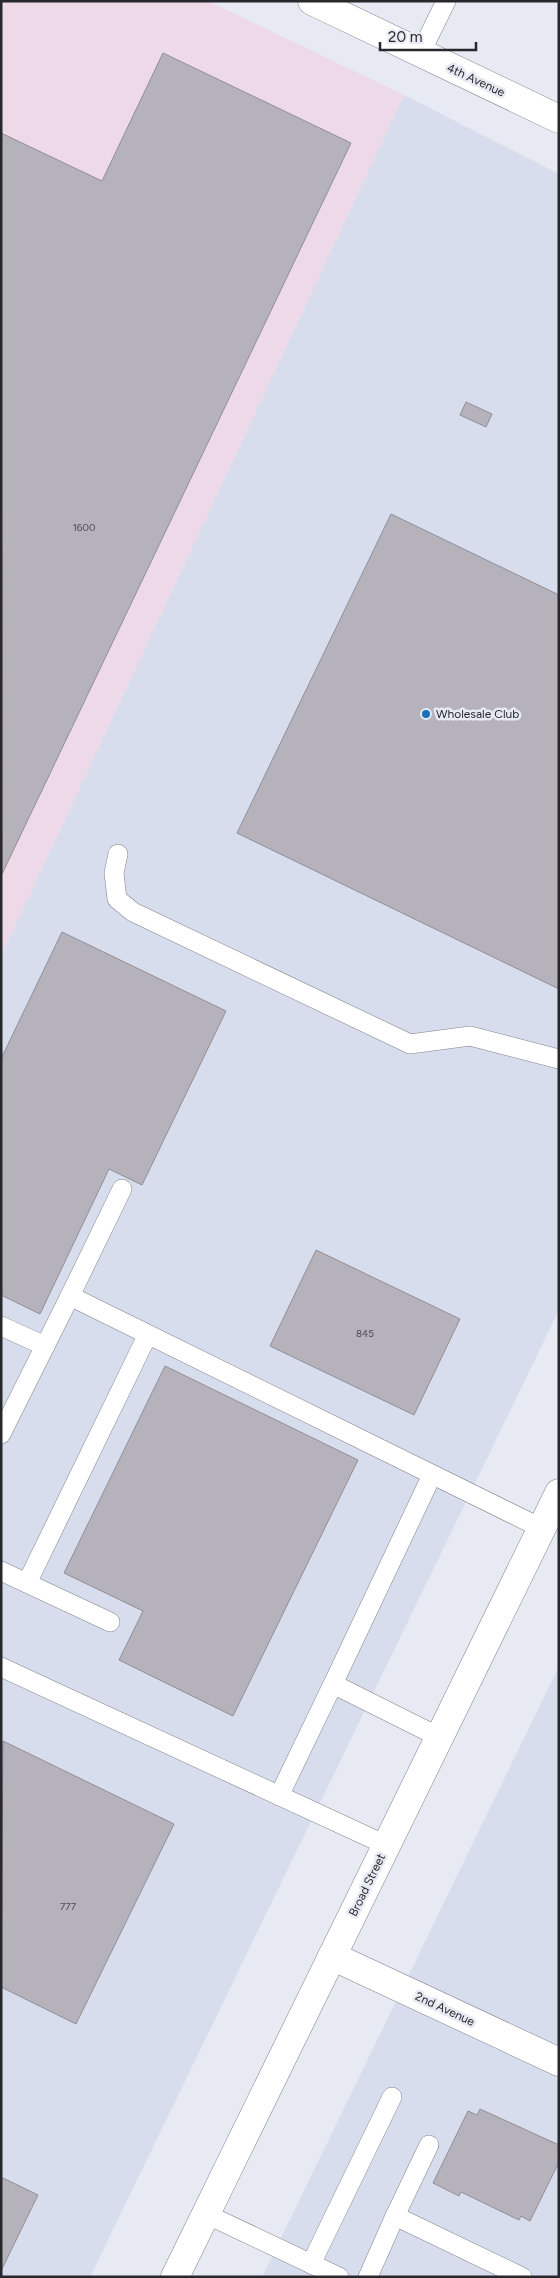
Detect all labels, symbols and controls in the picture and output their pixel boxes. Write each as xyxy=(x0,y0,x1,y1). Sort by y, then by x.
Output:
scale bar xyxy=(380,20,476,52)
text: 20 m xyxy=(388,28,422,46)
street label: 4th Avenue xyxy=(445,61,508,100)
house number: 1600 xyxy=(73,521,95,534)
place label: Wholesale Club xyxy=(436,707,519,721)
marker: Wholesale Club xyxy=(420,708,432,720)
house number: 845 xyxy=(356,1327,374,1340)
street label: Broad Street xyxy=(346,1851,388,1919)
house number: 777 xyxy=(60,1900,77,1913)
street label: 2nd Avenue xyxy=(413,1989,477,2029)

